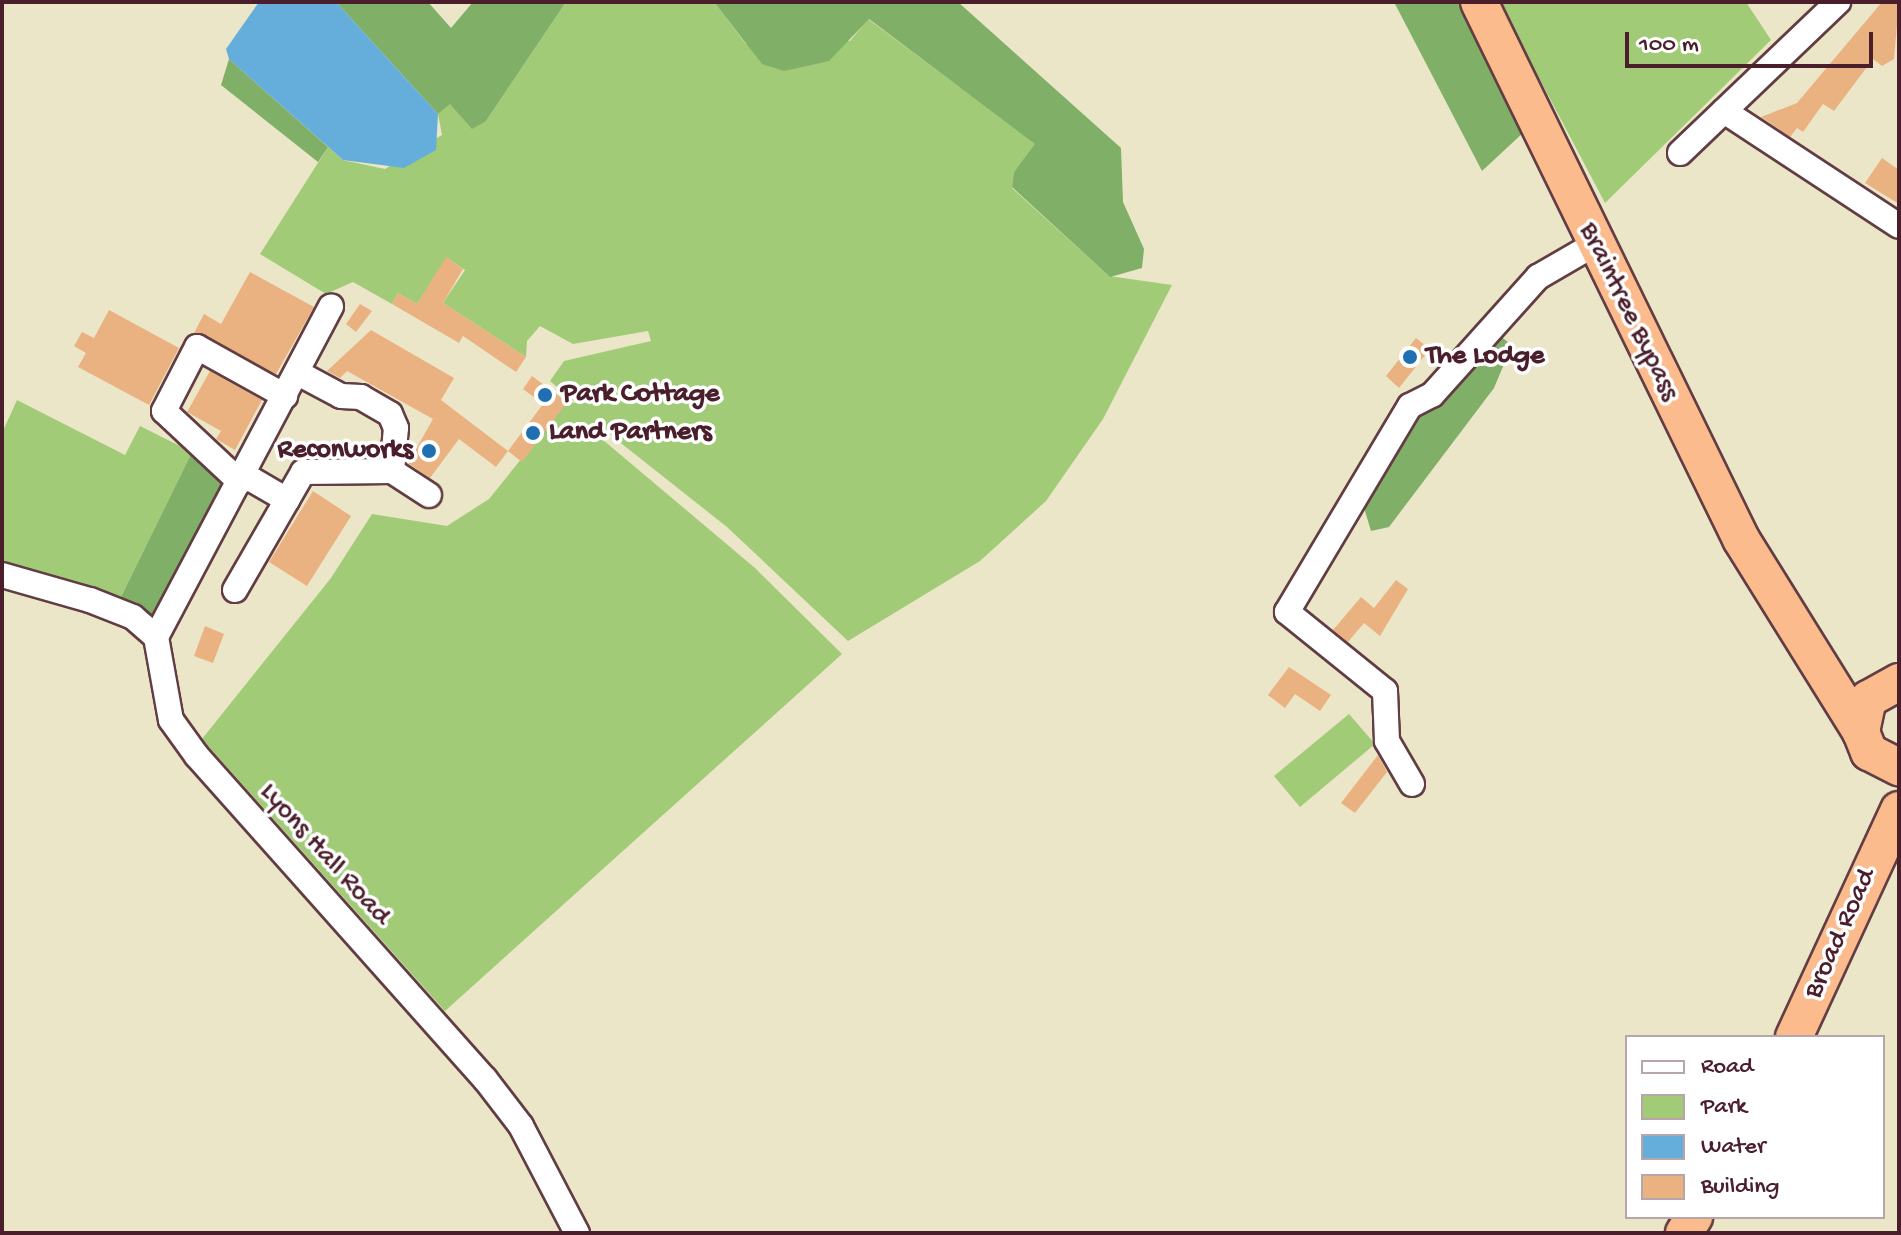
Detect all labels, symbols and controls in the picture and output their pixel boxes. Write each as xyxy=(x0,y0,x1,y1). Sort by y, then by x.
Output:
scale bar xyxy=(1629,16,1877,66)
text: 100 m xyxy=(1639,31,1699,60)
street label: Braintree Bypass xyxy=(1570,217,1686,407)
place label: The Lodge xyxy=(1426,340,1544,374)
marker: The Lodge xyxy=(1401,348,1419,366)
place label: Park Cottage xyxy=(561,378,720,412)
marker: Park Cottage xyxy=(536,386,554,404)
place label: Land Partners xyxy=(549,416,711,450)
marker: Land Partners xyxy=(524,424,542,442)
place label: Reconworks xyxy=(278,434,413,468)
marker: Reconworks xyxy=(420,442,438,460)
street label: Lyons Hall Road xyxy=(251,777,397,933)
street label: Broad Road xyxy=(1797,864,1885,1004)
legend xyxy=(1625,1035,1885,1219)
text: Road xyxy=(1701,1053,1753,1082)
text: Park xyxy=(1701,1093,1747,1122)
text: Water xyxy=(1701,1133,1765,1162)
text: Building xyxy=(1701,1173,1779,1202)

